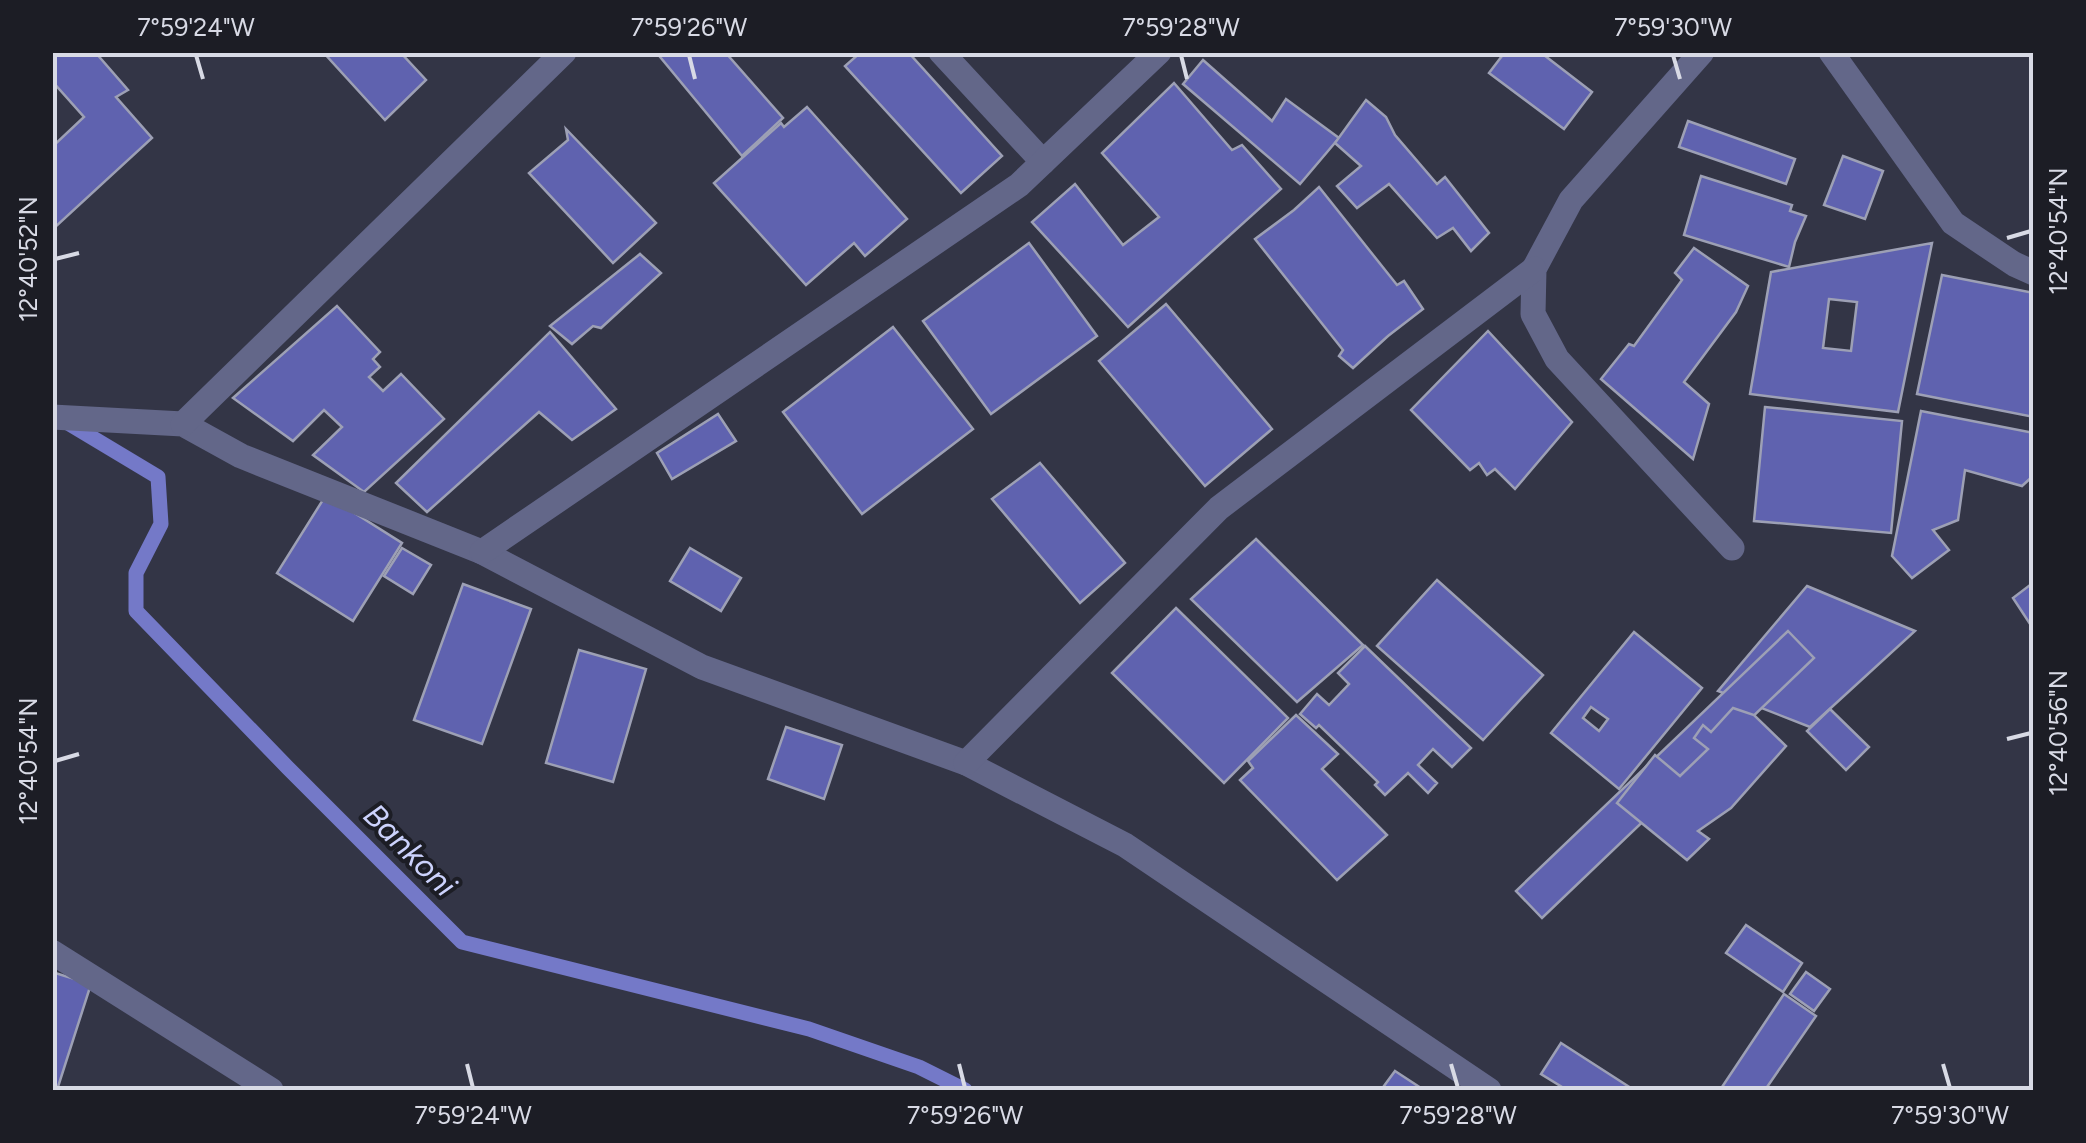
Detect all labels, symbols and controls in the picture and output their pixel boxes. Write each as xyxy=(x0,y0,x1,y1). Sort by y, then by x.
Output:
text: 7°59'24"W xyxy=(137,12,255,42)
text: 7°59'26"W xyxy=(631,12,747,42)
text: 7°59'28"W xyxy=(1122,12,1240,42)
text: 7°59'30"W xyxy=(1614,12,1732,42)
text: 12°40'54"N xyxy=(2043,167,2073,295)
text: 12°40'52"N xyxy=(13,196,43,322)
text: 12°40'56"N xyxy=(2043,670,2073,796)
text: 12°40'54"N xyxy=(13,697,43,825)
water label: Bankoni xyxy=(356,796,465,905)
text: 7°59'24"W xyxy=(414,1100,532,1130)
text: 7°59'26"W xyxy=(907,1100,1023,1130)
text: 7°59'28"W xyxy=(1399,1100,1517,1130)
text: 7°59'30"W xyxy=(1891,1100,2009,1130)

